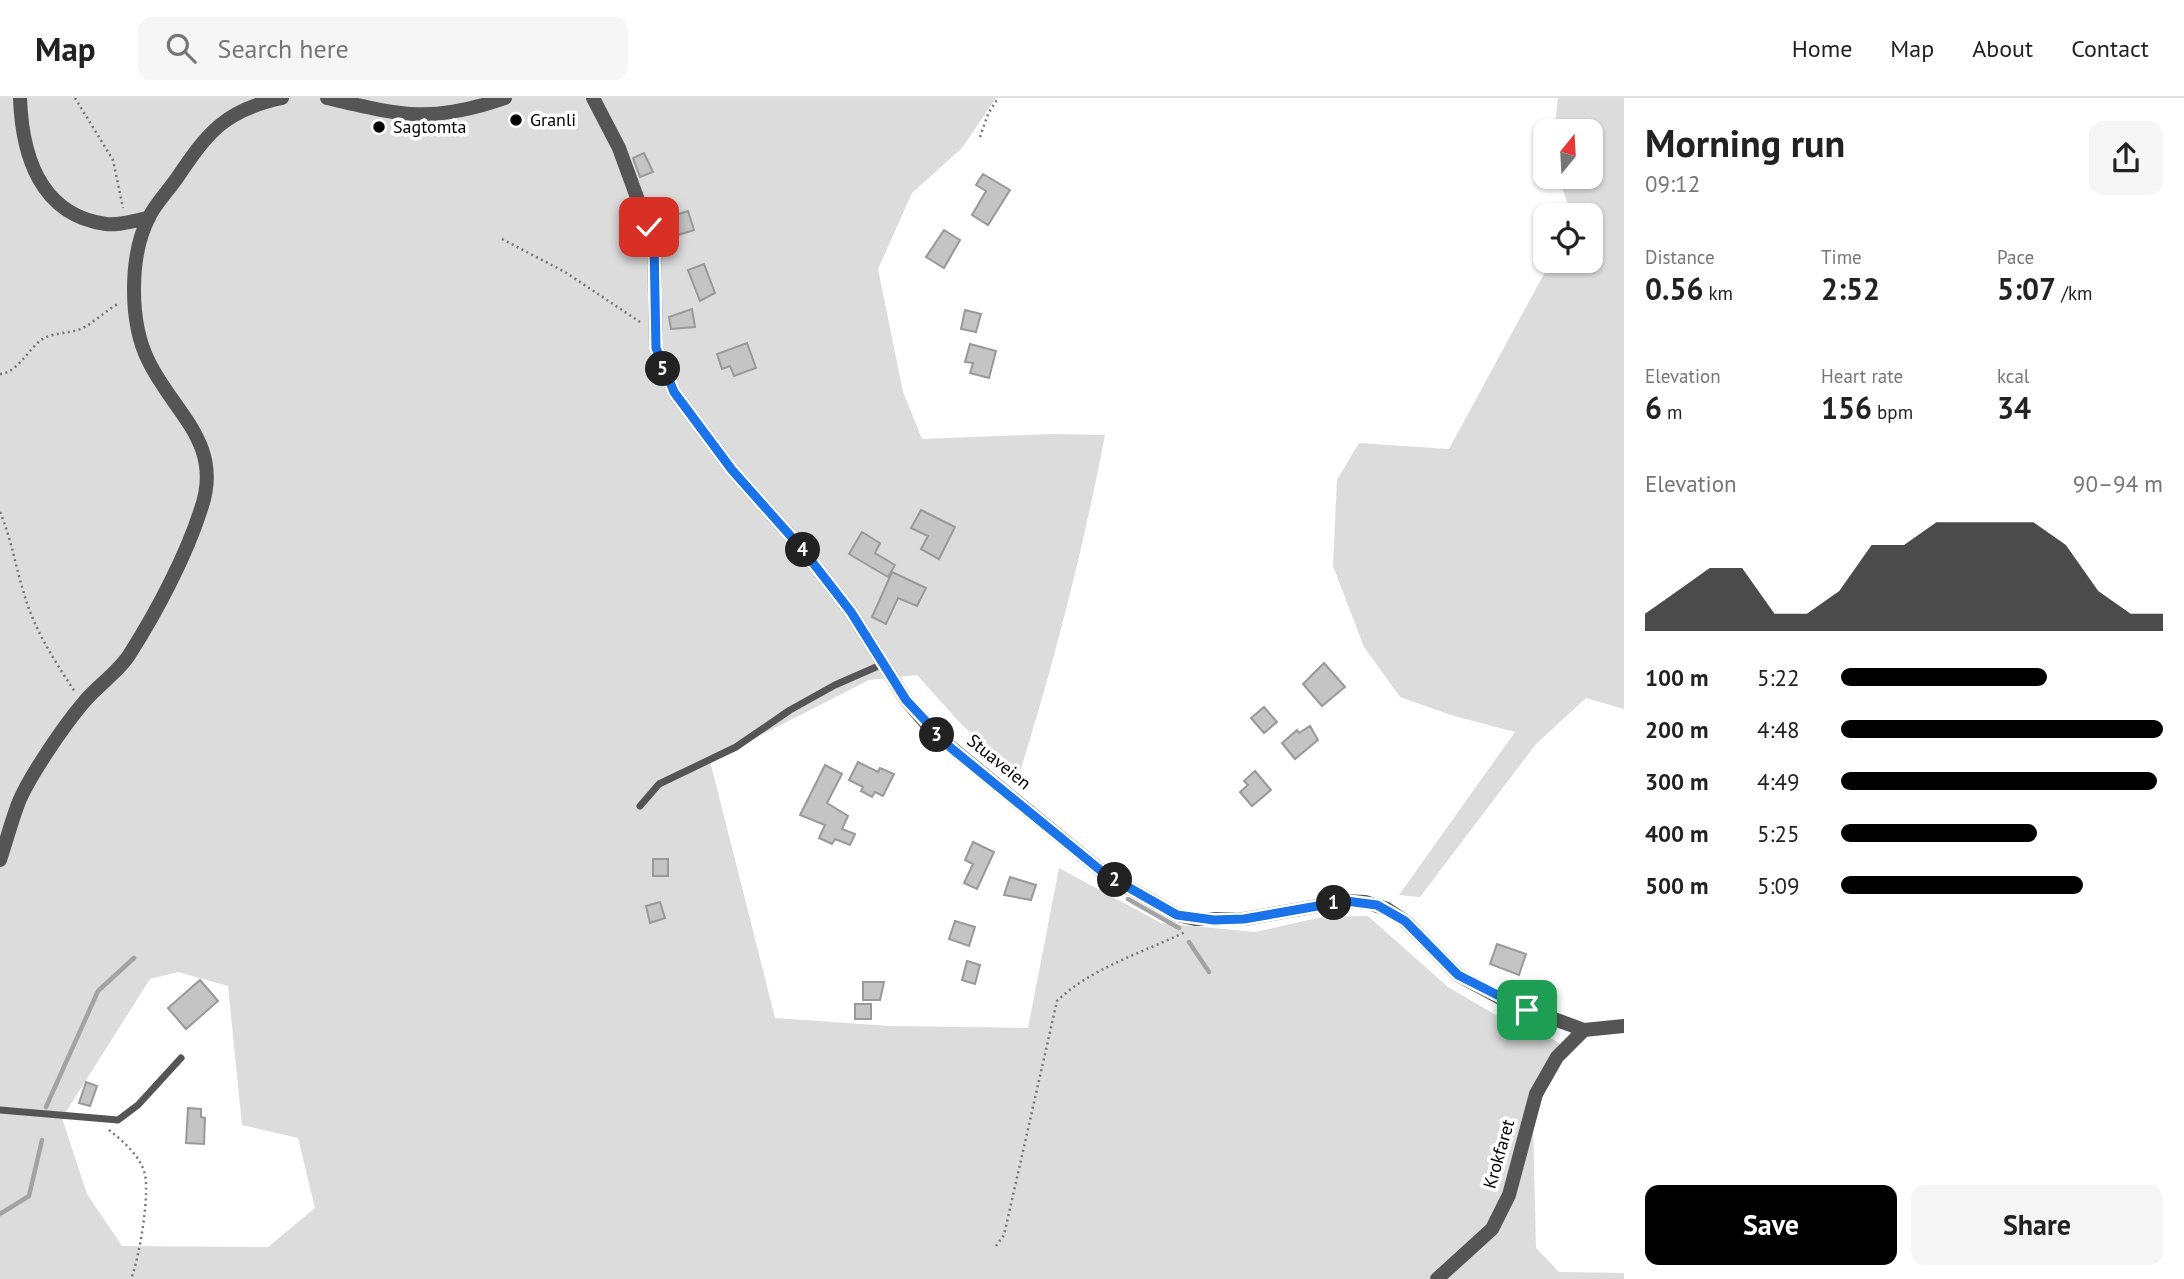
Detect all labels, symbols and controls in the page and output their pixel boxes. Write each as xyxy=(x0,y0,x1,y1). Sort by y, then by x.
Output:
search box xyxy=(138,17,628,80)
text: Map xyxy=(35,27,96,70)
icon: search xyxy=(162,29,200,67)
text: Search here xyxy=(218,32,349,65)
text: Home xyxy=(1792,33,1852,64)
text: Map xyxy=(1890,33,1934,64)
text: About xyxy=(1972,33,2033,64)
text: Contact xyxy=(2071,33,2149,64)
place label: Granli xyxy=(530,108,576,131)
marker: Granli xyxy=(508,112,524,128)
place label: Sagtomta xyxy=(393,115,466,138)
text: Morning run xyxy=(1645,118,1845,167)
marker: Sagtomta xyxy=(371,119,387,135)
north arrow xyxy=(1533,119,1603,189)
map controls xyxy=(1533,119,1603,273)
button: share xyxy=(2089,121,2163,195)
text: 09:12 xyxy=(1645,169,1700,198)
pin xyxy=(619,197,679,257)
button: locate xyxy=(1533,203,1603,273)
icon: check xyxy=(630,208,668,246)
text: Distance xyxy=(1645,245,1715,269)
text: Time xyxy=(1821,245,1862,269)
text: Pace xyxy=(1997,245,2034,269)
text: 0.56 xyxy=(1645,269,1703,308)
text: 2:52 xyxy=(1821,269,1880,308)
text: 5:07 xyxy=(1997,269,2056,308)
text: km xyxy=(1703,281,1733,305)
text: /km xyxy=(2056,281,2092,305)
pin: 5 xyxy=(646,352,680,386)
text: 5 xyxy=(657,356,668,380)
text: Elevation xyxy=(1645,364,1721,388)
text: Heart rate xyxy=(1821,364,1903,388)
text: kcal xyxy=(1997,364,2029,388)
text: 6 xyxy=(1645,388,1662,427)
text: 156 xyxy=(1821,388,1872,427)
text: 34 xyxy=(1997,388,2031,427)
text: m xyxy=(1662,400,1683,424)
text: bpm xyxy=(1872,400,1913,424)
text: Elevation xyxy=(1645,469,1737,498)
text: 90–94 m xyxy=(2073,469,2163,498)
pin: 4 xyxy=(786,532,820,568)
text: 4 xyxy=(797,537,808,561)
text: 100 m xyxy=(1645,663,1708,692)
text: 5:22 xyxy=(1757,663,1800,692)
text: 200 m xyxy=(1645,715,1708,744)
text: 4:48 xyxy=(1757,715,1800,744)
pin: 3 xyxy=(920,718,954,752)
text: 3 xyxy=(931,722,942,746)
street label: Stuaveien xyxy=(963,729,1036,794)
text: 300 m xyxy=(1645,767,1708,796)
text: 4:49 xyxy=(1757,767,1800,796)
text: 400 m xyxy=(1645,819,1708,848)
text: 5:25 xyxy=(1757,819,1800,848)
pin: 2 xyxy=(1098,862,1132,898)
text: 2 xyxy=(1109,867,1120,891)
text: 500 m xyxy=(1645,871,1708,900)
text: 5:09 xyxy=(1757,871,1800,900)
pin: 1 xyxy=(1316,886,1352,920)
text: 1 xyxy=(1328,890,1339,914)
pin xyxy=(1497,980,1557,1040)
icon: arrive xyxy=(1508,991,1546,1029)
street label: Krokfaret xyxy=(1478,1117,1519,1191)
button: Save xyxy=(1645,1185,1897,1265)
button: Share xyxy=(1911,1185,2163,1265)

